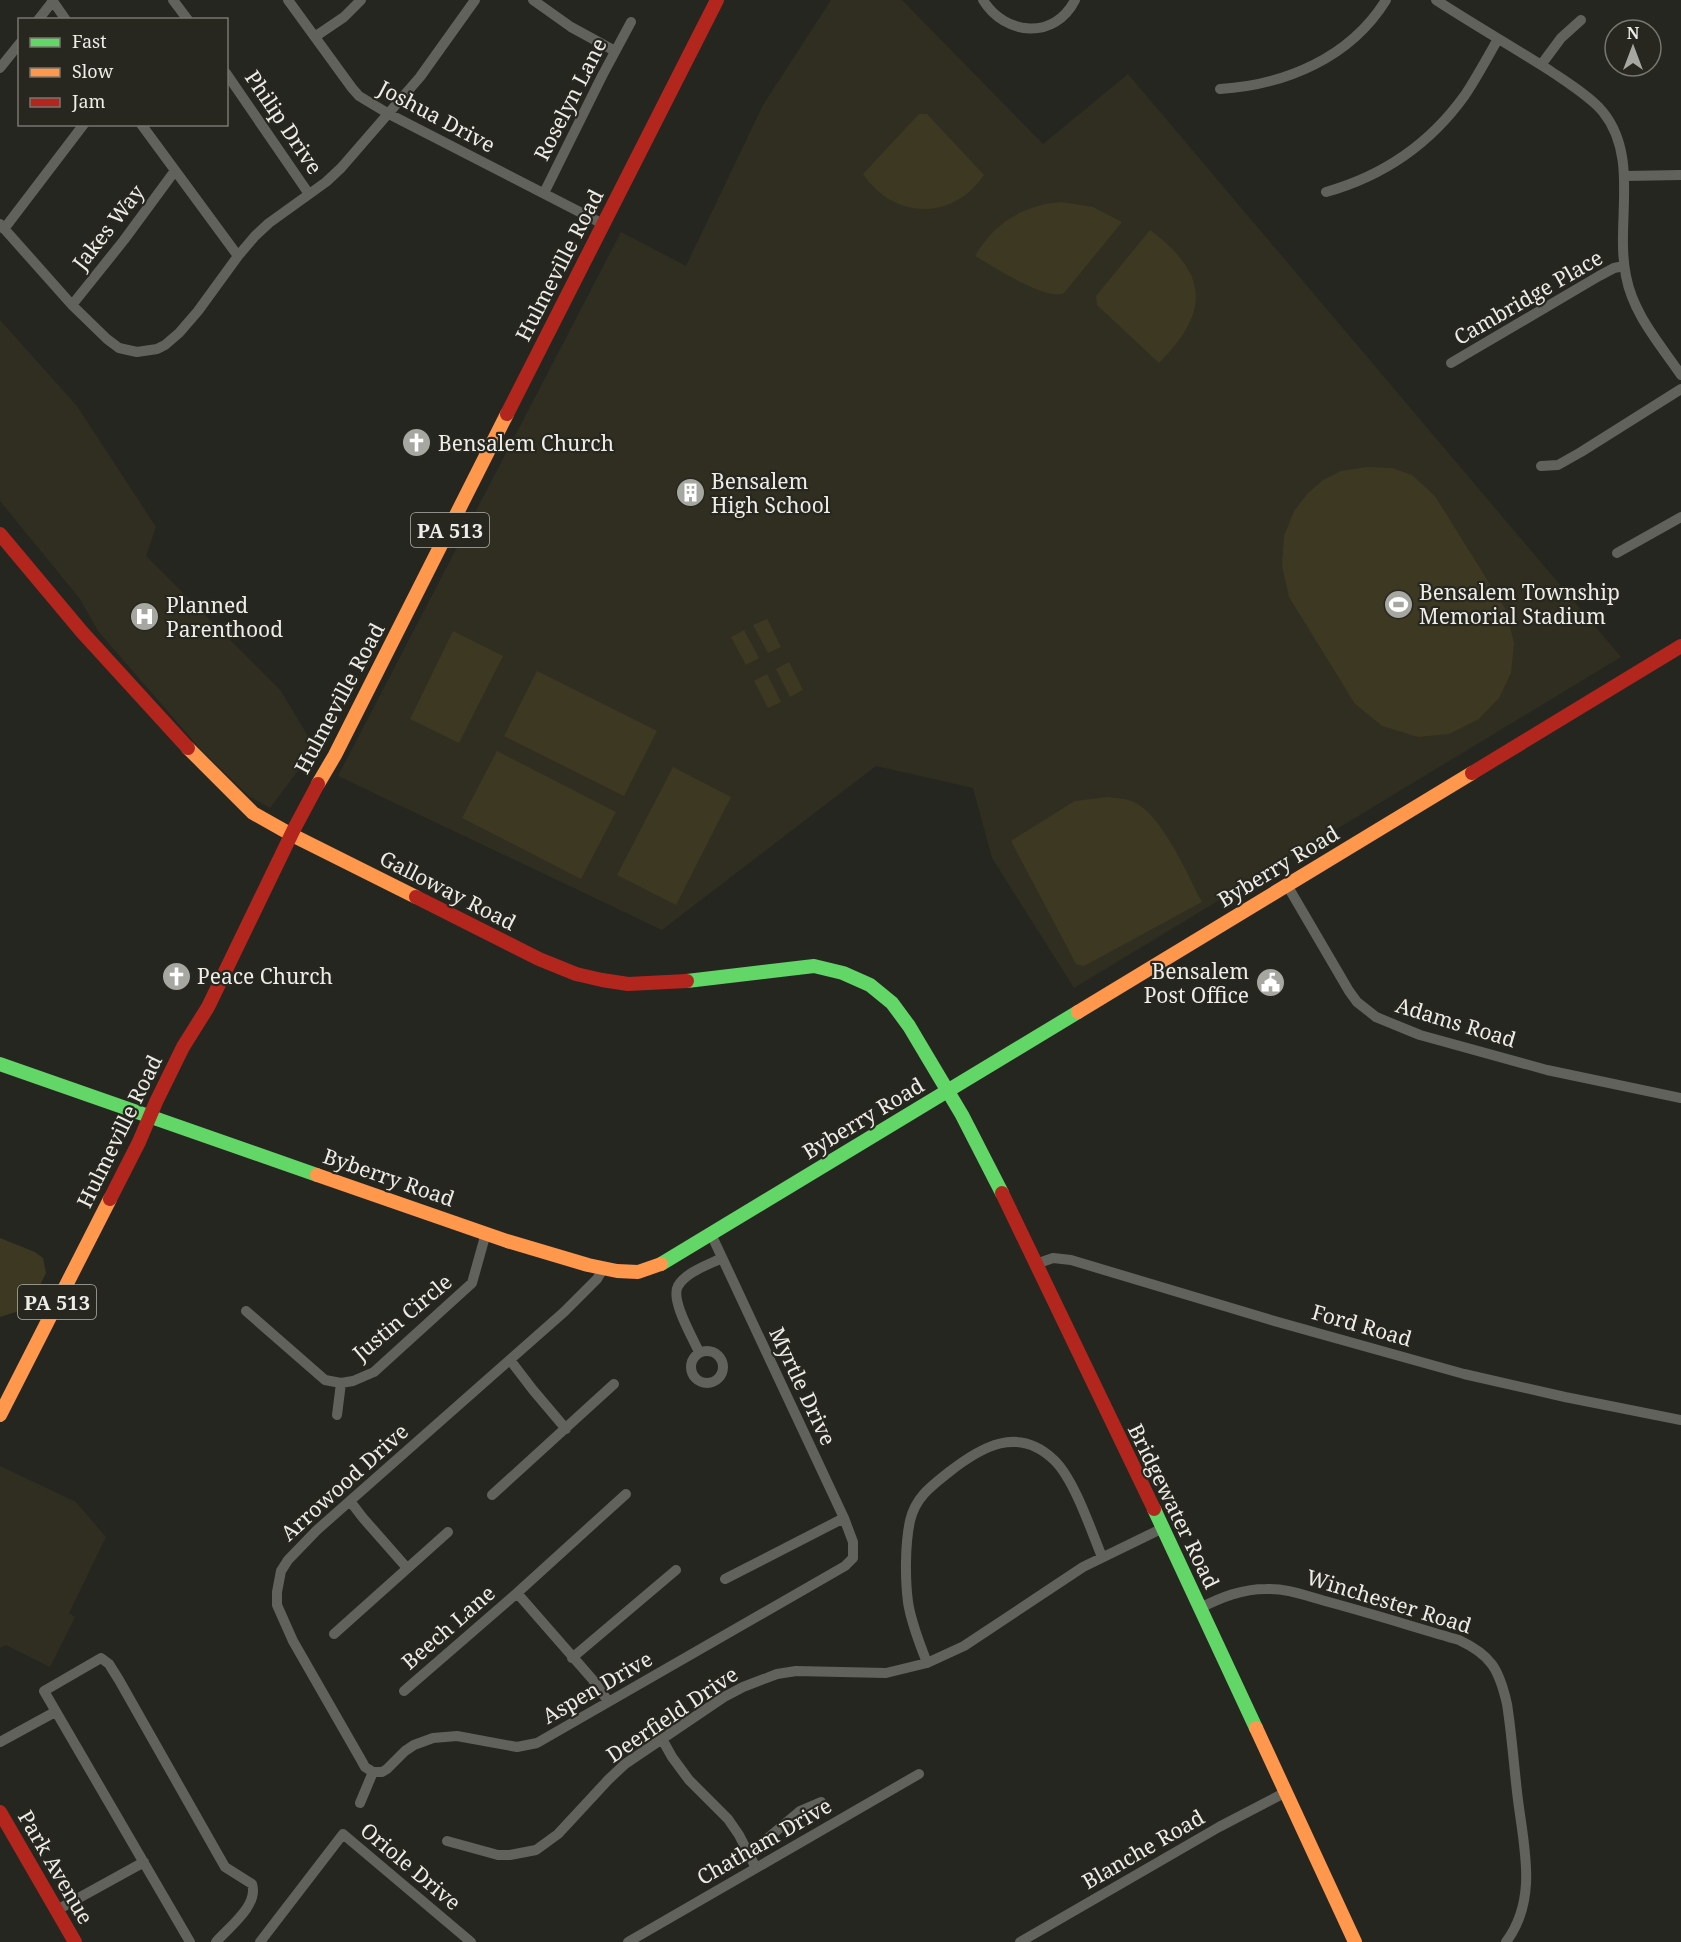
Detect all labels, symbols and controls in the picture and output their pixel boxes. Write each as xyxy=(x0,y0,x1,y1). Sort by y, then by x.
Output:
legend xyxy=(18,18,228,126)
north arrow xyxy=(1603,18,1663,78)
text: N xyxy=(1627,22,1640,44)
text: Fast xyxy=(72,29,107,53)
street label: Roselyn Lane xyxy=(527,33,613,165)
text: Slow xyxy=(72,59,114,83)
street label: Philip Drive xyxy=(239,65,329,179)
street label: Joshua Drive xyxy=(373,73,500,158)
text: Jam xyxy=(71,89,106,113)
street label: Jakes Way xyxy=(65,178,150,276)
street label: Hulmeville Road xyxy=(509,184,609,346)
street label: Cambridge Place xyxy=(1448,243,1608,351)
church icon: Bensalem Church xyxy=(401,427,433,459)
place label: Bensalem Church xyxy=(438,429,614,457)
place label: Bensalem High School xyxy=(711,467,831,519)
building icon: Bensalem High School xyxy=(674,477,706,509)
road number: PA 513 xyxy=(411,513,489,547)
place label: Bensalem Township Memorial Stadium xyxy=(1419,578,1620,630)
sports icon: Bensalem Township Memorial Stadium xyxy=(1382,588,1414,620)
place label: Planned Parenthood xyxy=(166,591,283,643)
hospital icon: Planned Parenthood xyxy=(129,601,161,633)
street label: Hulmeville Road xyxy=(287,618,391,778)
street label: Byberry Road xyxy=(1212,819,1344,913)
street label: Galloway Road xyxy=(375,844,521,936)
place label: Bensalem Post Office xyxy=(1144,957,1249,1009)
church icon: Peace Church xyxy=(160,960,192,992)
place label: Peace Church xyxy=(197,962,333,990)
public building icon: Bensalem Post Office xyxy=(1254,967,1286,999)
street label: Adams Road xyxy=(1392,990,1520,1054)
street label: Hulmeville Road xyxy=(70,1050,168,1212)
street label: Byberry Road xyxy=(797,1071,929,1165)
street label: Byberry Road xyxy=(320,1141,458,1213)
street label: Justin Circle xyxy=(346,1267,457,1367)
road number: PA 513 xyxy=(18,1285,96,1319)
street label: Ford Road xyxy=(1309,1297,1415,1353)
street label: Myrtle Drive xyxy=(763,1322,843,1450)
street label: Arrowood Drive xyxy=(274,1417,414,1547)
street label: Bridgewater Road xyxy=(1122,1419,1226,1593)
street label: Winchester Road xyxy=(1303,1563,1475,1639)
street label: Beech Lane xyxy=(395,1579,501,1675)
street label: Aspen Drive xyxy=(537,1644,657,1730)
street label: Deerfield Drive xyxy=(601,1660,743,1768)
street label: Chatham Drive xyxy=(692,1791,836,1891)
street label: Blanche Road xyxy=(1077,1803,1209,1895)
street label: Park Avenue xyxy=(12,1805,100,1929)
street label: Oriole Drive xyxy=(355,1816,467,1916)

